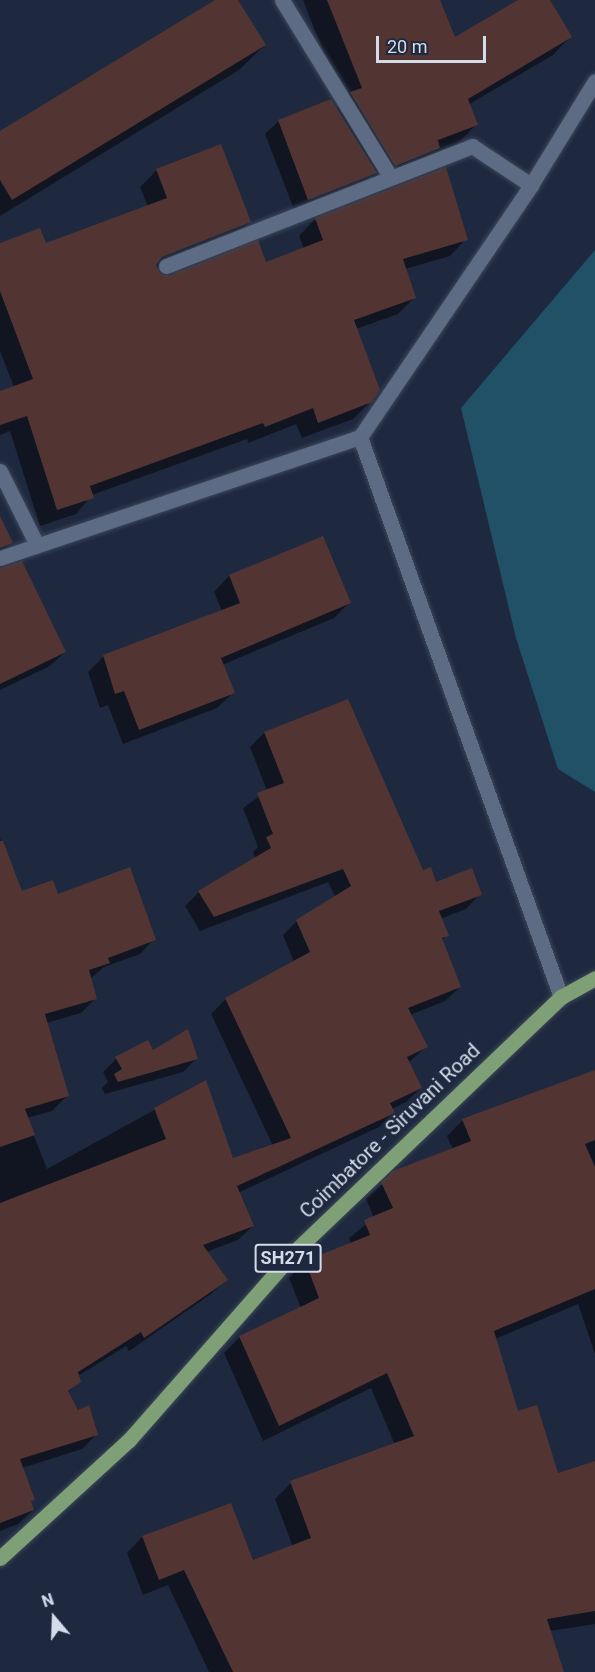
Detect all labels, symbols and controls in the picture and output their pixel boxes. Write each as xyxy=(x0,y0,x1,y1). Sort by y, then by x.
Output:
scale bar xyxy=(379,24,488,62)
text: 20 m xyxy=(387,36,427,57)
street label: Coimbatore - Siruvani Road xyxy=(295,1039,485,1223)
road number: SH271 xyxy=(254,1243,322,1273)
north arrow xyxy=(24,1588,84,1648)
text: N xyxy=(40,1590,56,1611)

